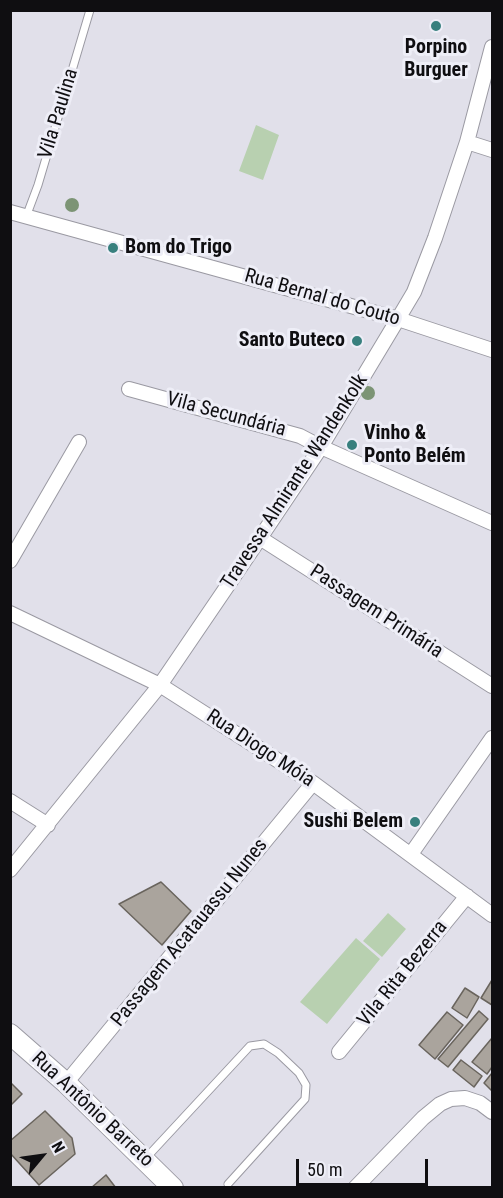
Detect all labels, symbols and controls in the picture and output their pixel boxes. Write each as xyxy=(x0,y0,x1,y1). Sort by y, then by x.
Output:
marker: Porpino Burguer xyxy=(429,19,443,33)
place label: Porpino Burguer xyxy=(404,36,468,83)
street label: Vila Paulina xyxy=(34,66,84,162)
place label: Bom do Trigo xyxy=(125,236,232,260)
marker: Bom do Trigo xyxy=(106,241,120,255)
street label: Rua Bernal do Couto xyxy=(241,264,403,332)
place label: Santo Buteco xyxy=(239,329,345,353)
marker: Santo Buteco xyxy=(350,334,364,348)
street label: Travessa Almirante Wandenkolk xyxy=(216,370,374,594)
street label: Vila Secundária xyxy=(164,388,288,442)
place label: Vinho & Ponto Belém xyxy=(364,422,466,469)
marker: Vinho & Ponto Belém xyxy=(345,438,359,452)
street label: Passagem Primária xyxy=(305,560,447,664)
street label: Rua Diogo Móia xyxy=(201,705,319,793)
place label: Sushi Belem xyxy=(304,810,403,834)
marker: Sushi Belem xyxy=(408,815,422,829)
street label: Passagem Acatauassu Nunes xyxy=(107,834,273,1032)
street label: Vila Rita Bezerra xyxy=(353,916,453,1032)
street label: Rua Antônio Barreto xyxy=(26,1047,158,1173)
north arrow xyxy=(12,1126,72,1186)
text: N xyxy=(47,1138,69,1156)
scale bar xyxy=(299,1147,431,1185)
text: 50 m xyxy=(307,1159,342,1180)

